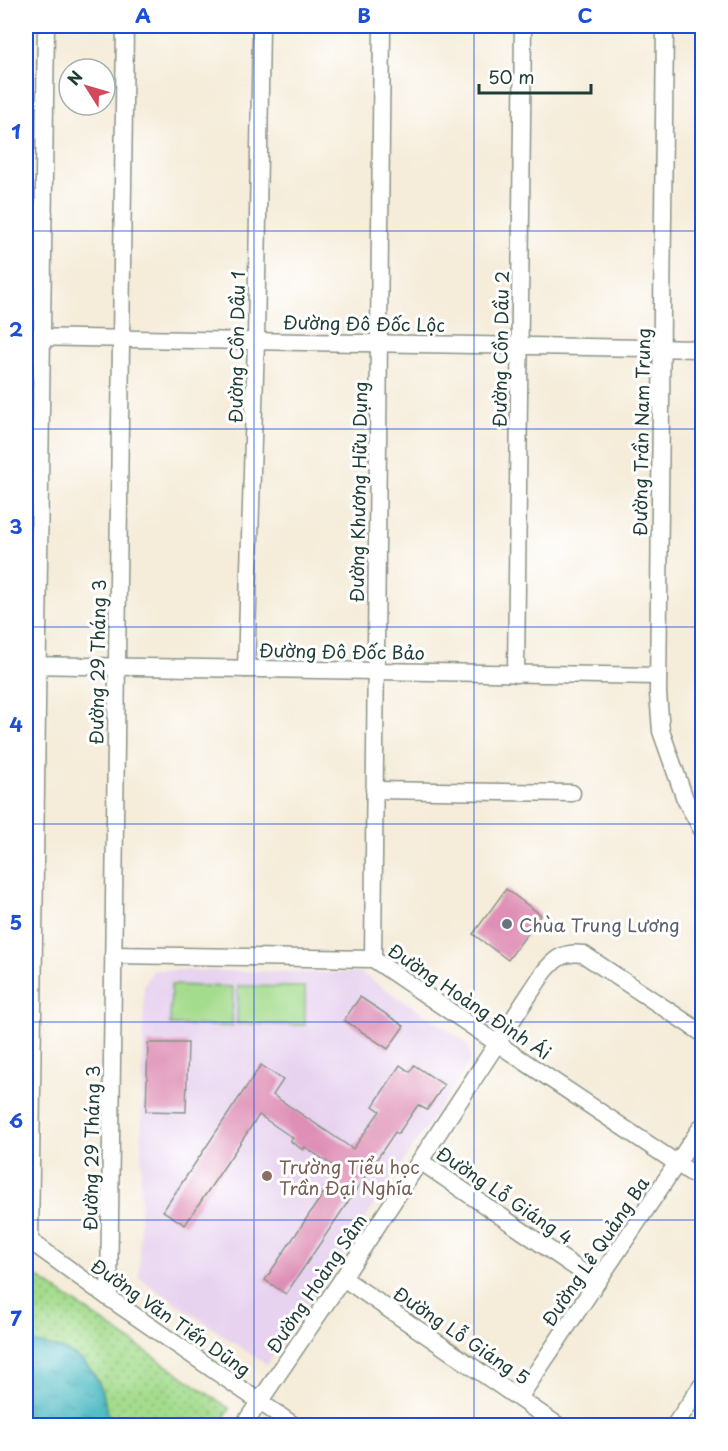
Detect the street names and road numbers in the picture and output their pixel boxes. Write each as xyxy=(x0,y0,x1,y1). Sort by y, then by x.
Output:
street label: Đường Cồn Dầu 2 xyxy=(485,270,515,428)
street label: Đường Cồn Dầu 1 xyxy=(221,271,251,423)
street label: Đường Đô Đốc Lộc xyxy=(283,308,445,338)
street label: Đường Trần Nam Trung xyxy=(626,328,656,536)
street label: Đường Khương Hữu Dụng xyxy=(343,381,373,603)
street label: Đường 29 Tháng 3 xyxy=(82,579,112,745)
street label: Đường Đô Đốc Bảo xyxy=(259,636,425,666)
street label: Đường Hoàng Đình Ái xyxy=(383,936,557,1066)
street label: Đường 29 Tháng 3 xyxy=(76,1065,106,1231)
street label: Đường Lỗ Giáng 4 xyxy=(432,1139,578,1251)
street label: Đường Lê Quảng Ba xyxy=(535,1170,655,1331)
street label: Đường Hoàng Sâm xyxy=(259,1208,373,1358)
street label: Đường Văn Tiến Dũng xyxy=(86,1252,256,1382)
street label: Đường Lỗ Giáng 5 xyxy=(388,1279,536,1391)

